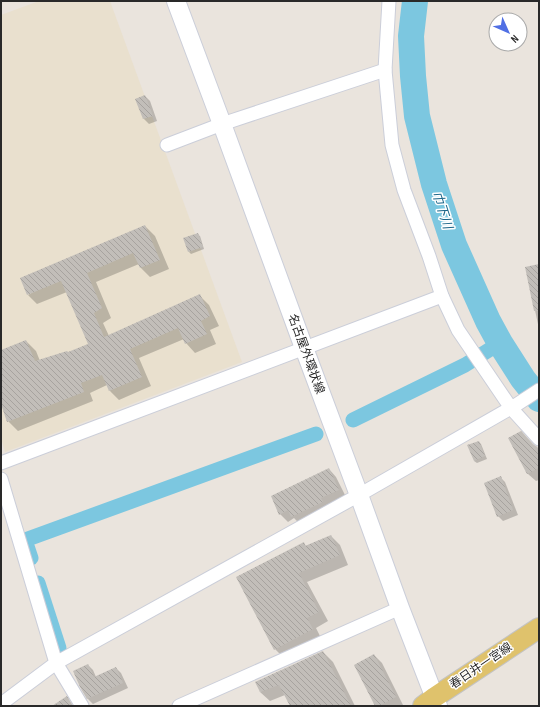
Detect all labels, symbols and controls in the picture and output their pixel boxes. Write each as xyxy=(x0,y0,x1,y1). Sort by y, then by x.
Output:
north arrow xyxy=(488,12,528,52)
text: N xyxy=(508,32,521,45)
water label: 巾下川 xyxy=(428,189,456,233)
street label: 名古屋外環状線 xyxy=(285,312,327,396)
street label: 春日井一宮線 xyxy=(447,640,515,692)

